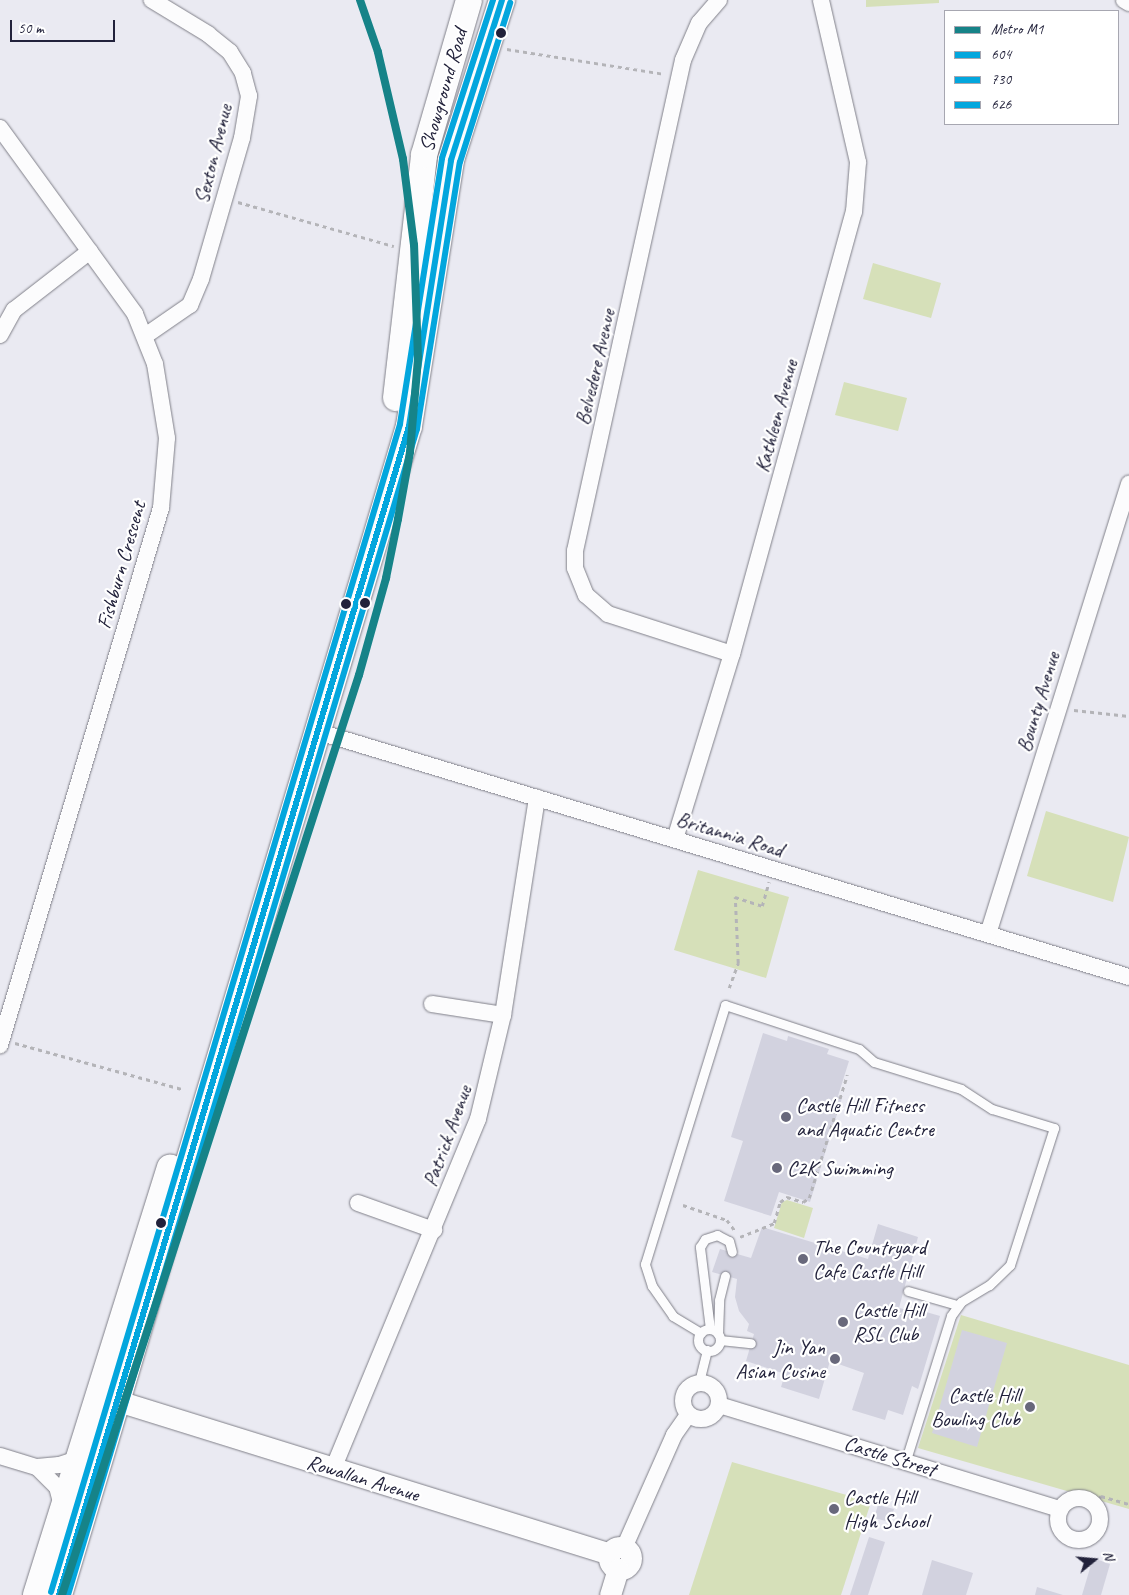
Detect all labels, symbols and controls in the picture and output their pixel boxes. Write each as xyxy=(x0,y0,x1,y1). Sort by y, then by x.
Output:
scale bar xyxy=(12,10,118,42)
legend xyxy=(944,10,1119,125)
text: 50 m xyxy=(18,19,44,38)
text: Metro M1 xyxy=(991,20,1044,39)
street label: Showground Road xyxy=(413,26,473,154)
unlabelled marker xyxy=(496,28,506,38)
text: 604 xyxy=(991,45,1011,64)
text: 730 xyxy=(991,70,1011,89)
text: 626 xyxy=(991,95,1011,114)
street label: Sexton Avenue xyxy=(189,102,237,206)
street label: Belvedere Avenue xyxy=(569,307,621,427)
street label: Kathleen Avenue xyxy=(749,357,803,475)
street label: Fishburn Crescent xyxy=(91,498,151,632)
unlabelled marker xyxy=(360,598,370,608)
unlabelled marker xyxy=(341,599,351,609)
street label: Bounty Avenue xyxy=(1011,649,1065,755)
street label: Britannia Road xyxy=(674,806,786,862)
street label: Patrick Avenue xyxy=(417,1082,477,1190)
place label: Castle Hill Fitness and Aquatic Centre xyxy=(796,1092,934,1142)
marker: Castle Hill Fitness and Aquatic Centre xyxy=(780,1111,792,1123)
place label: C2K Swimming xyxy=(787,1155,892,1181)
marker: C2K Swimming xyxy=(771,1162,783,1174)
unlabelled marker xyxy=(156,1218,166,1228)
place label: The Countryard Cafe Castle Hill xyxy=(813,1234,925,1284)
marker: The Countryard Cafe Castle Hill xyxy=(797,1253,809,1265)
place label: Castle Hill RSL Club xyxy=(853,1297,925,1347)
marker: Castle Hill RSL Club xyxy=(837,1316,849,1328)
place label: Jin Yan Asian Cusine xyxy=(736,1334,825,1384)
marker: Jin Yan Asian Cusine xyxy=(829,1353,841,1365)
place label: Castle Hill Bowling Club xyxy=(931,1382,1020,1432)
marker: Castle Hill Bowling Club xyxy=(1024,1401,1036,1413)
street label: Castle Street xyxy=(841,1430,939,1482)
street label: Rowallan Avenue xyxy=(304,1449,422,1507)
place label: Castle Hill High School xyxy=(844,1484,927,1534)
marker: Castle Hill High School xyxy=(828,1503,840,1515)
north arrow xyxy=(1069,1535,1119,1585)
text: N xyxy=(1099,1549,1118,1562)

